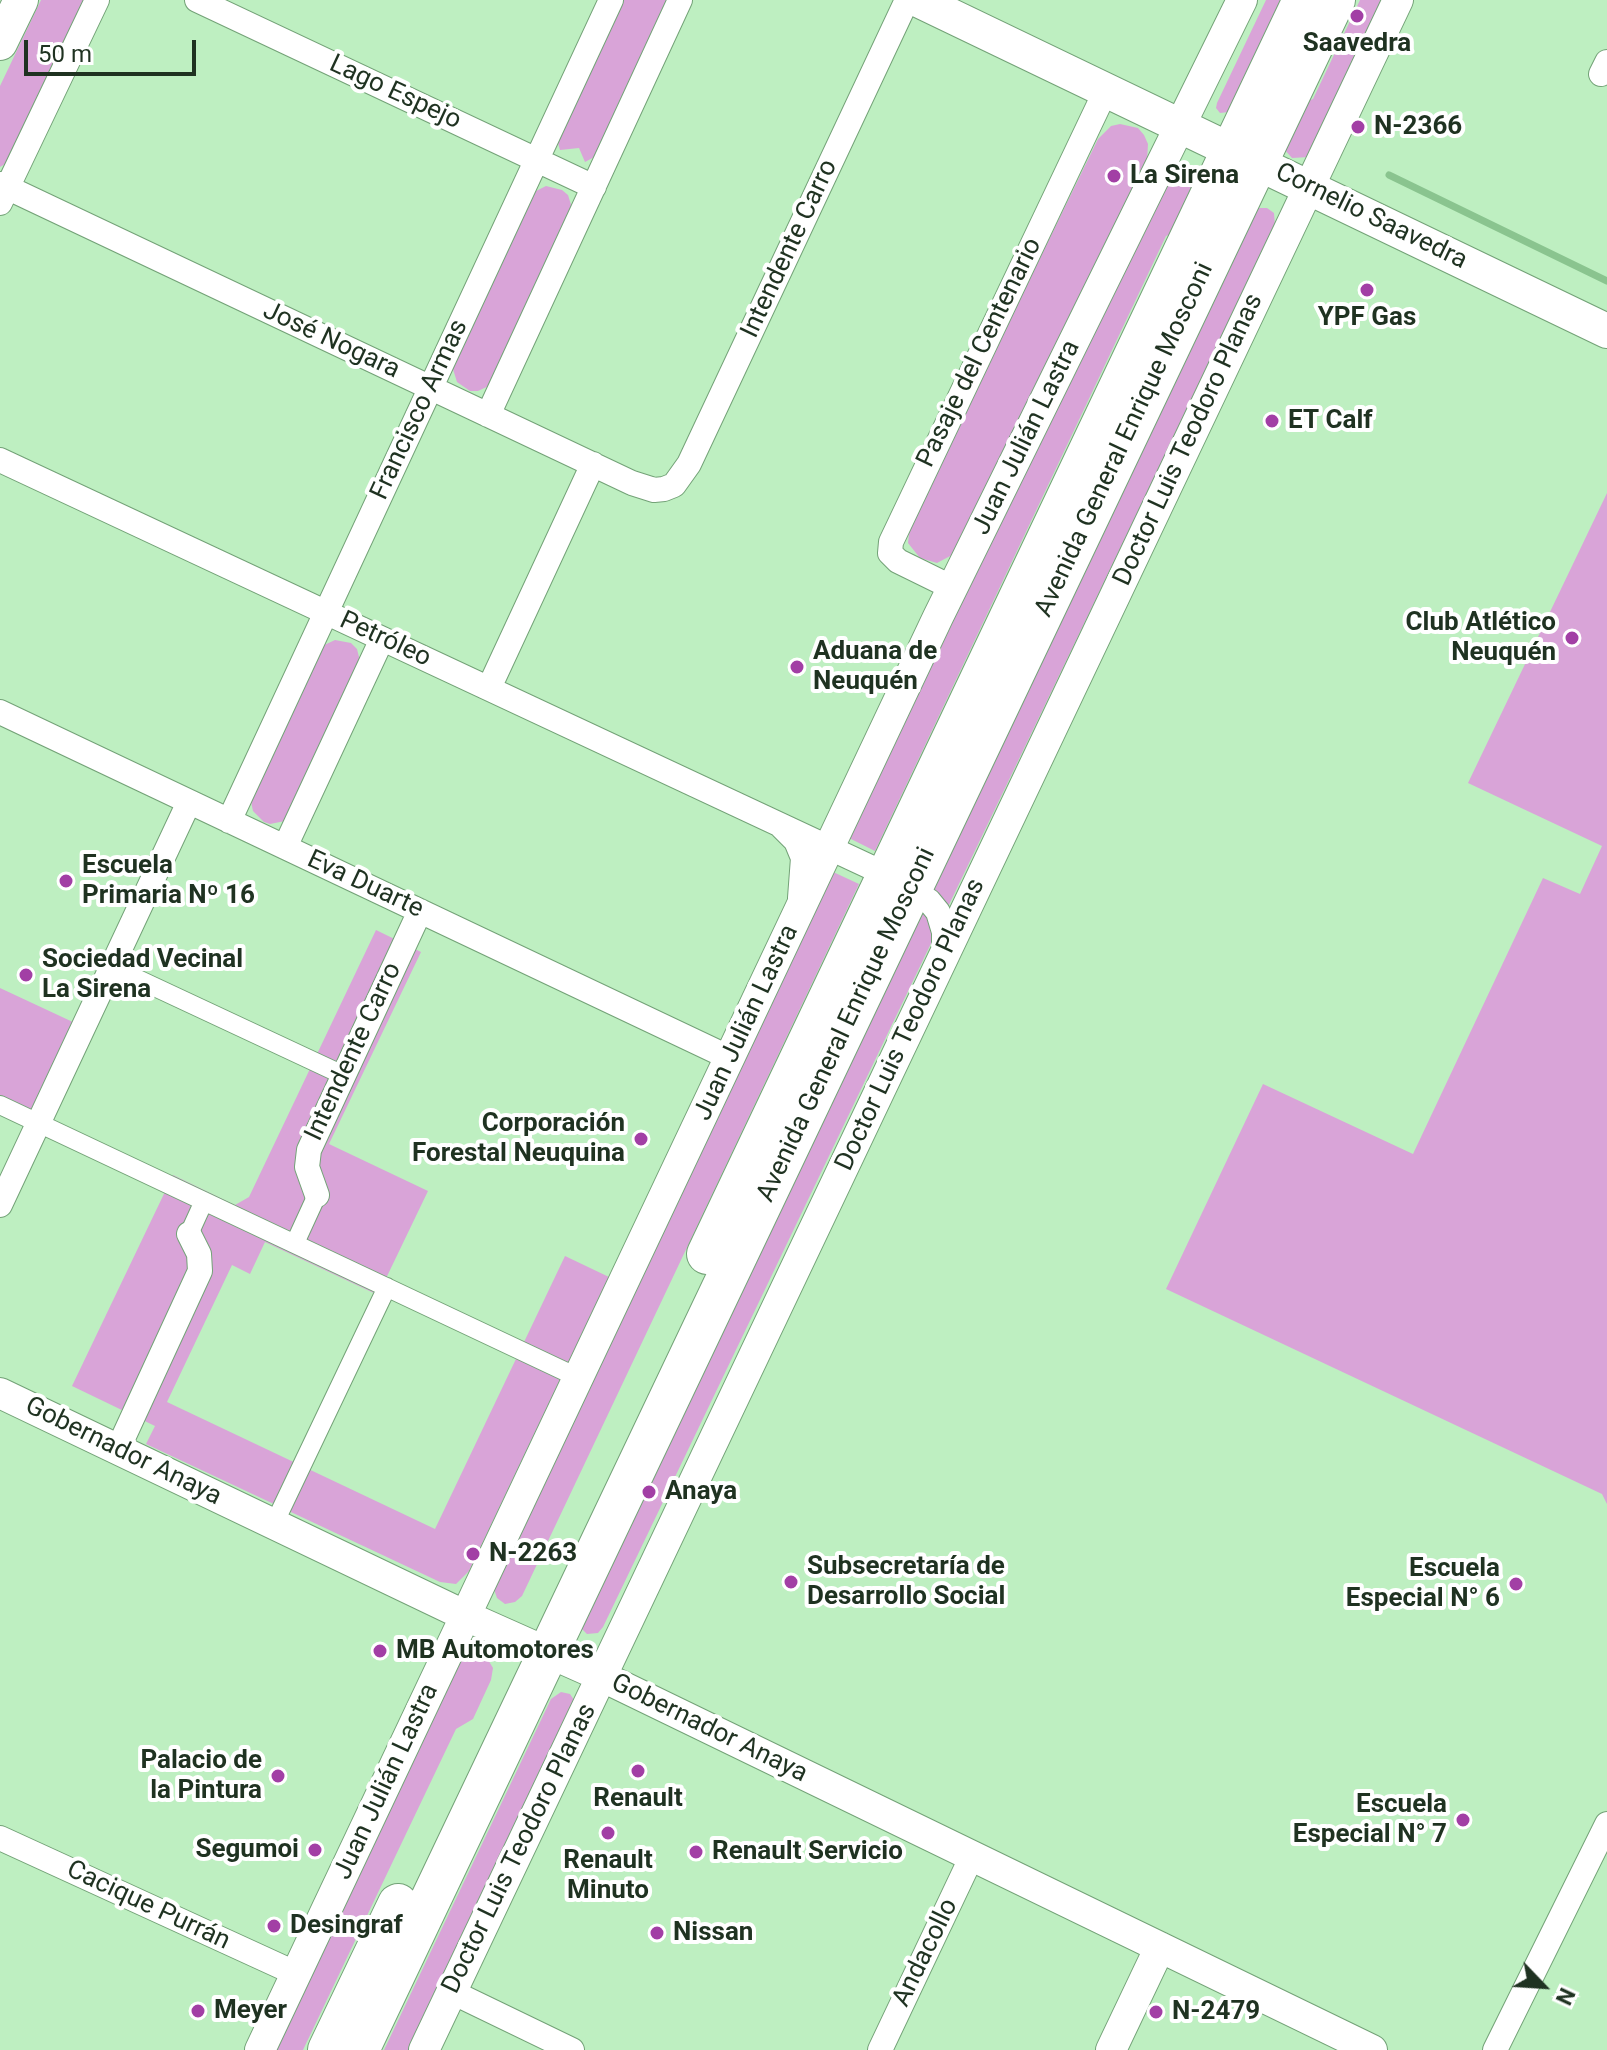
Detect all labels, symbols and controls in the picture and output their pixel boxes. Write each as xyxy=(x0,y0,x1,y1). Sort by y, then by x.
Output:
marker: Saavedra xyxy=(1348,7,1366,25)
scale bar xyxy=(28,24,200,74)
place label: Saavedra xyxy=(1303,28,1411,60)
text: 50 m xyxy=(38,40,92,68)
street label: Lago Espejo xyxy=(324,49,466,137)
place label: N-2366 xyxy=(1374,111,1462,143)
marker: N-2366 xyxy=(1349,118,1367,136)
street label: Intendente Carro xyxy=(735,155,845,343)
street label: Cornelio Saavedra xyxy=(1270,157,1472,277)
place label: La Sirena xyxy=(1130,160,1239,192)
marker: La Sirena xyxy=(1105,167,1123,185)
street label: Pasaje del Centenario xyxy=(911,233,1049,473)
street label: Avenida General Enrique Mosconi xyxy=(1029,258,1221,622)
marker: YPF Gas xyxy=(1358,281,1376,299)
street label: Doctor Luis Teodoro Planas xyxy=(1107,289,1271,591)
street label: José Nogara xyxy=(258,296,404,386)
place label: YPF Gas xyxy=(1318,302,1416,334)
street label: Francisco Armas xyxy=(365,315,475,505)
street label: Juan Julián Lastra xyxy=(966,336,1088,540)
place label: ET Calf xyxy=(1288,405,1373,437)
marker: ET Calf xyxy=(1263,412,1281,430)
street label: Petróleo xyxy=(335,605,435,675)
place label: Club Atlético Neuquén xyxy=(1406,607,1556,668)
marker: Club Atlético Neuquén xyxy=(1563,629,1581,647)
place label: Aduana de Neuquén xyxy=(813,636,937,698)
marker: Aduana de Neuquén xyxy=(788,658,806,676)
street label: Avenida General Enrique Mosconi xyxy=(751,843,943,1207)
street label: Eva Duarte xyxy=(302,845,428,925)
place label: Escuela Primaria Nº 16 xyxy=(82,850,255,912)
marker: Escuela Primaria Nº 16 xyxy=(57,872,75,890)
street label: Doctor Luis Teodoro Planas xyxy=(829,874,993,1176)
street label: Juan Julián Lastra xyxy=(688,920,806,1126)
place label: Sociedad Vecinal La Sirena xyxy=(42,944,243,1006)
street label: Intendente Carro xyxy=(299,958,409,1146)
marker: Sociedad Vecinal La Sirena xyxy=(17,966,35,984)
place label: Corporación Forestal Neuquina xyxy=(412,1108,625,1170)
marker: Corporación Forestal Neuquina xyxy=(632,1130,650,1148)
street label: Gobernador Anaya xyxy=(20,1391,226,1513)
place label: Anaya xyxy=(665,1476,737,1508)
marker: Anaya xyxy=(640,1483,658,1501)
place label: N-2263 xyxy=(489,1538,577,1570)
marker: N-2263 xyxy=(464,1545,482,1563)
place label: Subsecretaría de Desarrollo Social xyxy=(807,1551,1005,1612)
place label: Escuela Especial N° 6 xyxy=(1346,1553,1500,1614)
marker: Subsecretaría de Desarrollo Social xyxy=(782,1573,800,1591)
marker: Escuela Especial N° 6 xyxy=(1507,1575,1525,1593)
place label: MB Automotores xyxy=(396,1635,594,1667)
marker: MB Automotores xyxy=(371,1642,389,1660)
street label: Gobernador Anaya xyxy=(606,1668,812,1790)
street label: Juan Julián Lastra xyxy=(328,1679,446,1885)
street label: Doctor Luis Teodoro Planas xyxy=(436,1699,604,1999)
place label: Palacio de la Pintura xyxy=(140,1745,262,1806)
marker: Renault xyxy=(629,1762,647,1780)
marker: Palacio de la Pintura xyxy=(269,1767,287,1785)
place label: Renault xyxy=(593,1783,683,1815)
place label: Escuela Especial N° 7 xyxy=(1293,1789,1447,1850)
marker: Escuela Especial N° 7 xyxy=(1454,1811,1472,1829)
marker: Renault Minuto xyxy=(599,1824,617,1842)
place label: Segumoi xyxy=(195,1834,299,1866)
place label: Renault Servicio xyxy=(712,1836,903,1868)
marker: Segumoi xyxy=(306,1841,324,1859)
marker: Renault Servicio xyxy=(687,1843,705,1861)
place label: Renault Minuto xyxy=(563,1845,653,1906)
street label: Cacique Purrán xyxy=(61,1855,235,1957)
street label: Andacollo xyxy=(887,1894,965,2012)
place label: Desingraf xyxy=(290,1910,403,1942)
marker: Desingraf xyxy=(265,1917,283,1935)
place label: Nissan xyxy=(673,1917,753,1949)
marker: Nissan xyxy=(648,1924,666,1942)
north arrow xyxy=(1503,1946,1583,2026)
text: N xyxy=(1551,1984,1580,2009)
place label: Meyer xyxy=(214,1995,287,2027)
place label: N-2479 xyxy=(1172,1996,1260,2028)
marker: Meyer xyxy=(189,2002,207,2020)
marker: N-2479 xyxy=(1147,2003,1165,2021)

